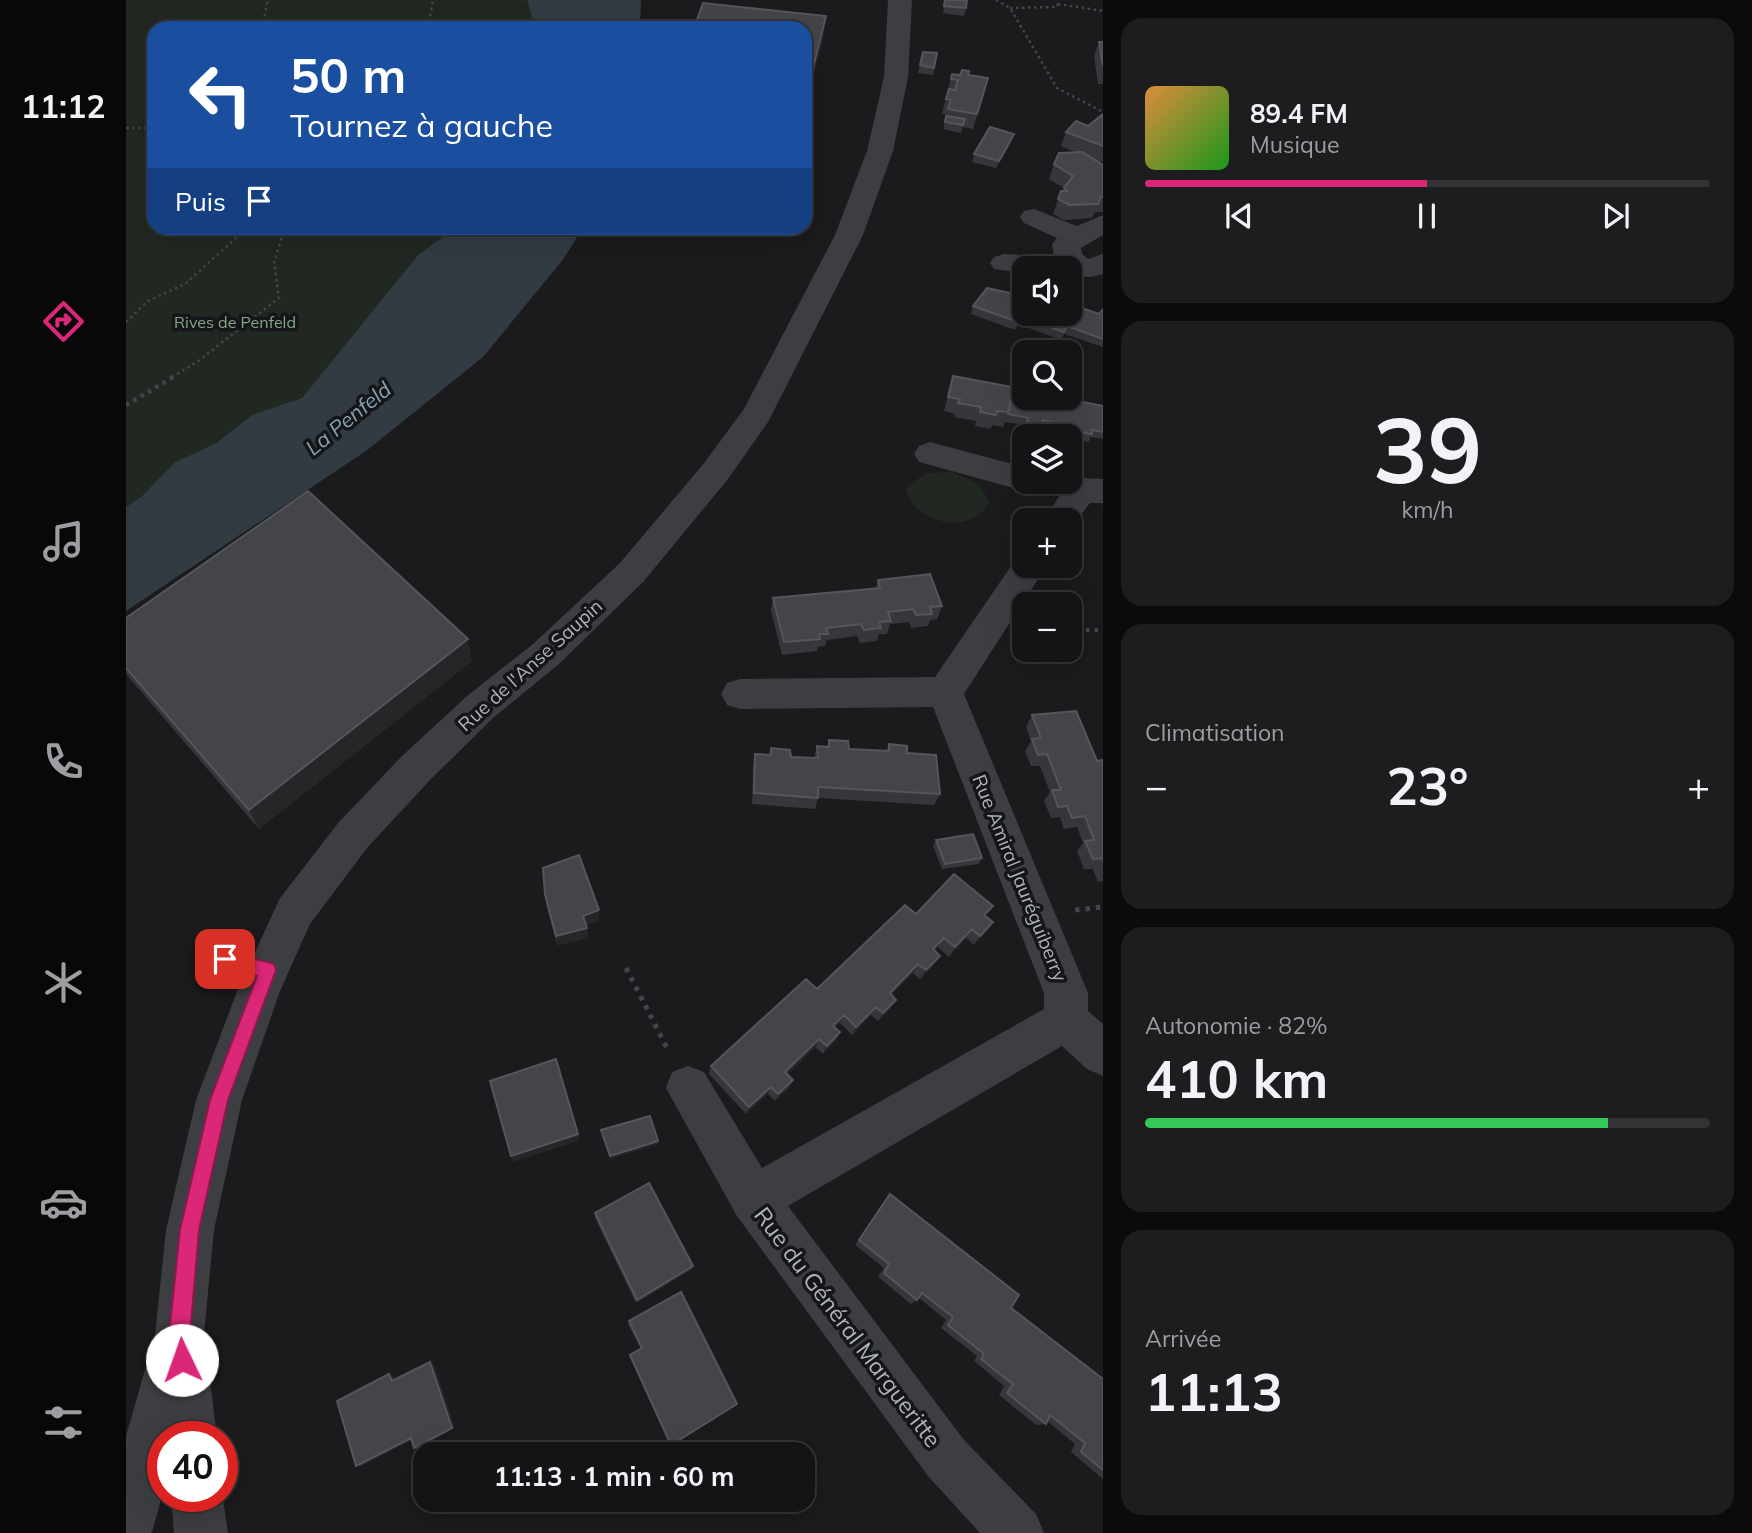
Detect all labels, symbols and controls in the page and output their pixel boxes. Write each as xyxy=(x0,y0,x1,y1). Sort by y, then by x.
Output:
text: 50 m xyxy=(290,44,406,105)
icon: left xyxy=(175,49,266,140)
text: 11:12 xyxy=(21,86,105,126)
text: 89.4 FM xyxy=(1250,97,1348,130)
text: Tournez à gauche xyxy=(290,105,553,145)
text: Musique xyxy=(1250,130,1339,159)
icon: arrive xyxy=(240,182,278,220)
text: Puis xyxy=(175,185,226,218)
icon: previous xyxy=(1220,197,1258,235)
icon: pause xyxy=(1408,197,1446,235)
icon: next xyxy=(1597,197,1635,235)
map controls xyxy=(1012,256,1082,662)
button: sound xyxy=(1012,256,1082,326)
icon: directions xyxy=(39,297,88,346)
park label: Rives de Penfeld xyxy=(174,312,296,332)
button: search xyxy=(1012,340,1082,410)
water label: La Penfeld xyxy=(300,375,396,460)
text: 39 xyxy=(1373,392,1482,506)
button: layers xyxy=(1012,424,1082,494)
text: km/h xyxy=(1401,495,1454,524)
button: + xyxy=(1012,508,1082,578)
icon: music xyxy=(39,517,88,566)
button: − xyxy=(1012,592,1082,662)
street label: Rue de l'Anse Saupin xyxy=(453,594,607,736)
text: Climatisation xyxy=(1145,718,1285,747)
icon: phone xyxy=(39,737,88,786)
text: 23° xyxy=(1386,753,1469,818)
text: − xyxy=(1145,762,1168,810)
text: + xyxy=(1687,762,1710,810)
street label: Rue Amiral Jauréguiberry xyxy=(967,771,1073,985)
pin xyxy=(195,929,255,989)
icon: arrive xyxy=(206,940,244,978)
icon: climate xyxy=(39,958,88,1007)
text: Autonomie · 82% xyxy=(1145,1011,1328,1040)
text: 410 km xyxy=(1145,1046,1328,1111)
icon: car xyxy=(39,1178,88,1227)
street label: Rue du Général Margueritte xyxy=(748,1201,948,1453)
position arrow xyxy=(145,1323,219,1397)
text: Arrivée xyxy=(1145,1324,1221,1353)
text: 11:13 xyxy=(1145,1359,1283,1424)
icon: filters xyxy=(39,1398,88,1447)
speed limit sign: 40 xyxy=(147,1421,238,1512)
text: 11:13 · 1 min · 60 m xyxy=(494,1460,734,1493)

